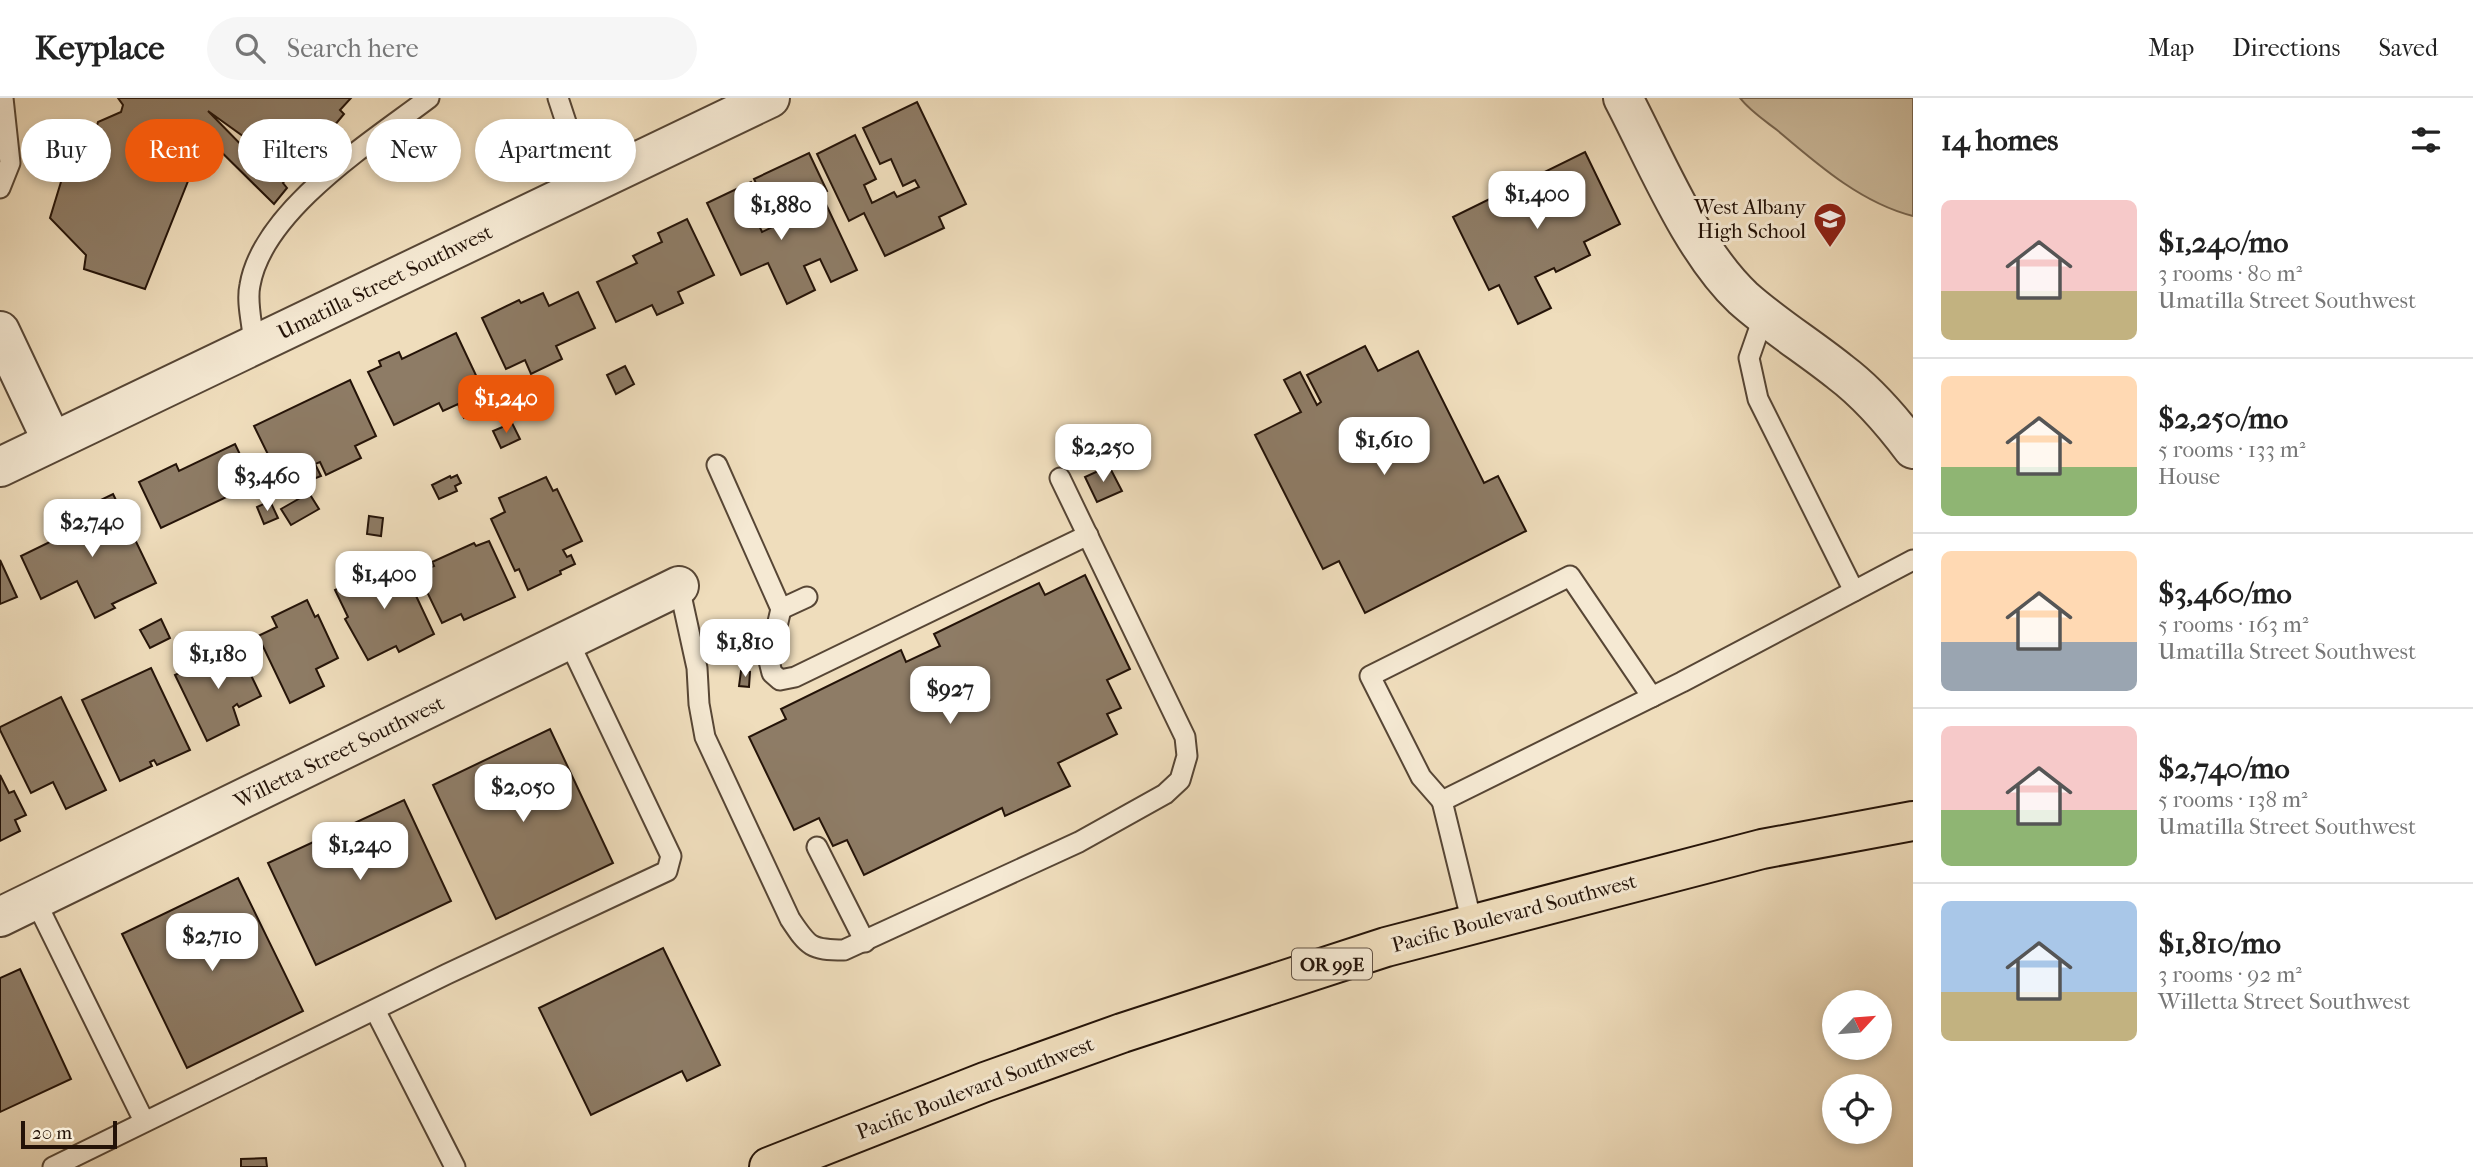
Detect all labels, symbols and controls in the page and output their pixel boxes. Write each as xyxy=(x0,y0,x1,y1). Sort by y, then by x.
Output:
search box xyxy=(207,17,697,80)
text: Keyplace xyxy=(35,29,165,68)
icon: search xyxy=(231,29,269,67)
text: Search here xyxy=(287,33,419,64)
text: Map xyxy=(2148,34,2194,62)
text: Directions xyxy=(2232,34,2340,62)
text: Saved xyxy=(2378,34,2438,62)
chip: Buy xyxy=(21,119,111,182)
chip: Rent xyxy=(125,119,224,182)
chip: Filters xyxy=(238,119,352,182)
chip: New xyxy=(366,119,461,182)
chip: Apartment xyxy=(475,119,636,182)
icon: filters xyxy=(2407,121,2445,159)
text: 14 homes xyxy=(1941,123,2058,158)
pin: $1,400 xyxy=(1480,172,1594,231)
text: $1,400 xyxy=(1504,180,1570,207)
pin: $1,880 xyxy=(724,183,838,242)
text: $1,880 xyxy=(750,191,812,218)
place label: West Albany High School xyxy=(1693,195,1807,243)
school or university icon: West Albany High School xyxy=(1811,200,1849,249)
street label: Umatilla Street Southwest xyxy=(274,219,497,344)
text: $1,240/mo xyxy=(2158,225,2288,260)
icon: home xyxy=(1997,228,2081,312)
text: 3 rooms · 80 m² xyxy=(2158,260,2302,287)
text: Umatilla Street Southwest xyxy=(2158,287,2416,314)
pin: $1,240 xyxy=(449,376,563,435)
text: $1,240 xyxy=(474,384,538,411)
text: $2,250/mo xyxy=(2158,401,2288,436)
icon: home xyxy=(1997,404,2081,488)
pin: $1,610 xyxy=(1327,418,1441,477)
pin: $2,250 xyxy=(1046,424,1160,484)
text: $1,610 xyxy=(1355,426,1413,453)
text: $2,250 xyxy=(1071,433,1135,460)
text: 5 rooms · 133 m² xyxy=(2158,436,2305,463)
pin: $3,460 xyxy=(210,454,324,513)
text: $3,460 xyxy=(234,462,300,489)
text: House xyxy=(2158,463,2220,490)
pin: $2,740 xyxy=(35,500,149,559)
text: $2,740 xyxy=(60,508,124,535)
pin: $1,400 xyxy=(327,552,441,611)
text: $1,400 xyxy=(351,560,417,587)
text: $3,460/mo xyxy=(2158,576,2292,611)
icon: home xyxy=(1997,579,2081,663)
text: 5 rooms · 163 m² xyxy=(2158,611,2308,638)
pin: $1,810 xyxy=(688,620,802,679)
text: $1,810 xyxy=(716,628,774,655)
pin: $1,180 xyxy=(161,632,275,691)
text: Umatilla Street Southwest xyxy=(2158,638,2416,665)
text: $1,180 xyxy=(189,640,247,667)
pin: $927 xyxy=(909,666,991,726)
text: $927 xyxy=(926,675,974,702)
street label: Willetta Street Southwest xyxy=(229,690,448,814)
text: $2,740/mo xyxy=(2158,751,2290,786)
icon: home xyxy=(1997,754,2081,838)
pin: $2,050 xyxy=(466,764,580,824)
text: $2,050 xyxy=(491,773,555,800)
text: 5 rooms · 138 m² xyxy=(2158,786,2308,813)
text: Umatilla Street Southwest xyxy=(2158,813,2416,840)
pin: $1,240 xyxy=(303,822,417,882)
text: $1,240 xyxy=(328,831,392,858)
street label: Pacific Boulevard Southwest xyxy=(1389,869,1639,957)
pin: $2,710 xyxy=(155,914,269,973)
text: $2,710 xyxy=(182,922,242,949)
text: $1,810/mo xyxy=(2158,926,2281,961)
icon: home xyxy=(1997,929,2081,1013)
road number: OR 99E xyxy=(1292,948,1372,979)
text: 3 rooms · 92 m² xyxy=(2158,961,2302,988)
text: Willetta Street Southwest xyxy=(2158,988,2410,1015)
north arrow xyxy=(1822,990,1892,1060)
map controls xyxy=(1822,990,1892,1144)
street label: Pacific Boulevard Southwest xyxy=(853,1031,1098,1144)
button: locate xyxy=(1822,1074,1892,1144)
scale bar xyxy=(21,1118,117,1150)
text: 20 m xyxy=(32,1122,72,1144)

